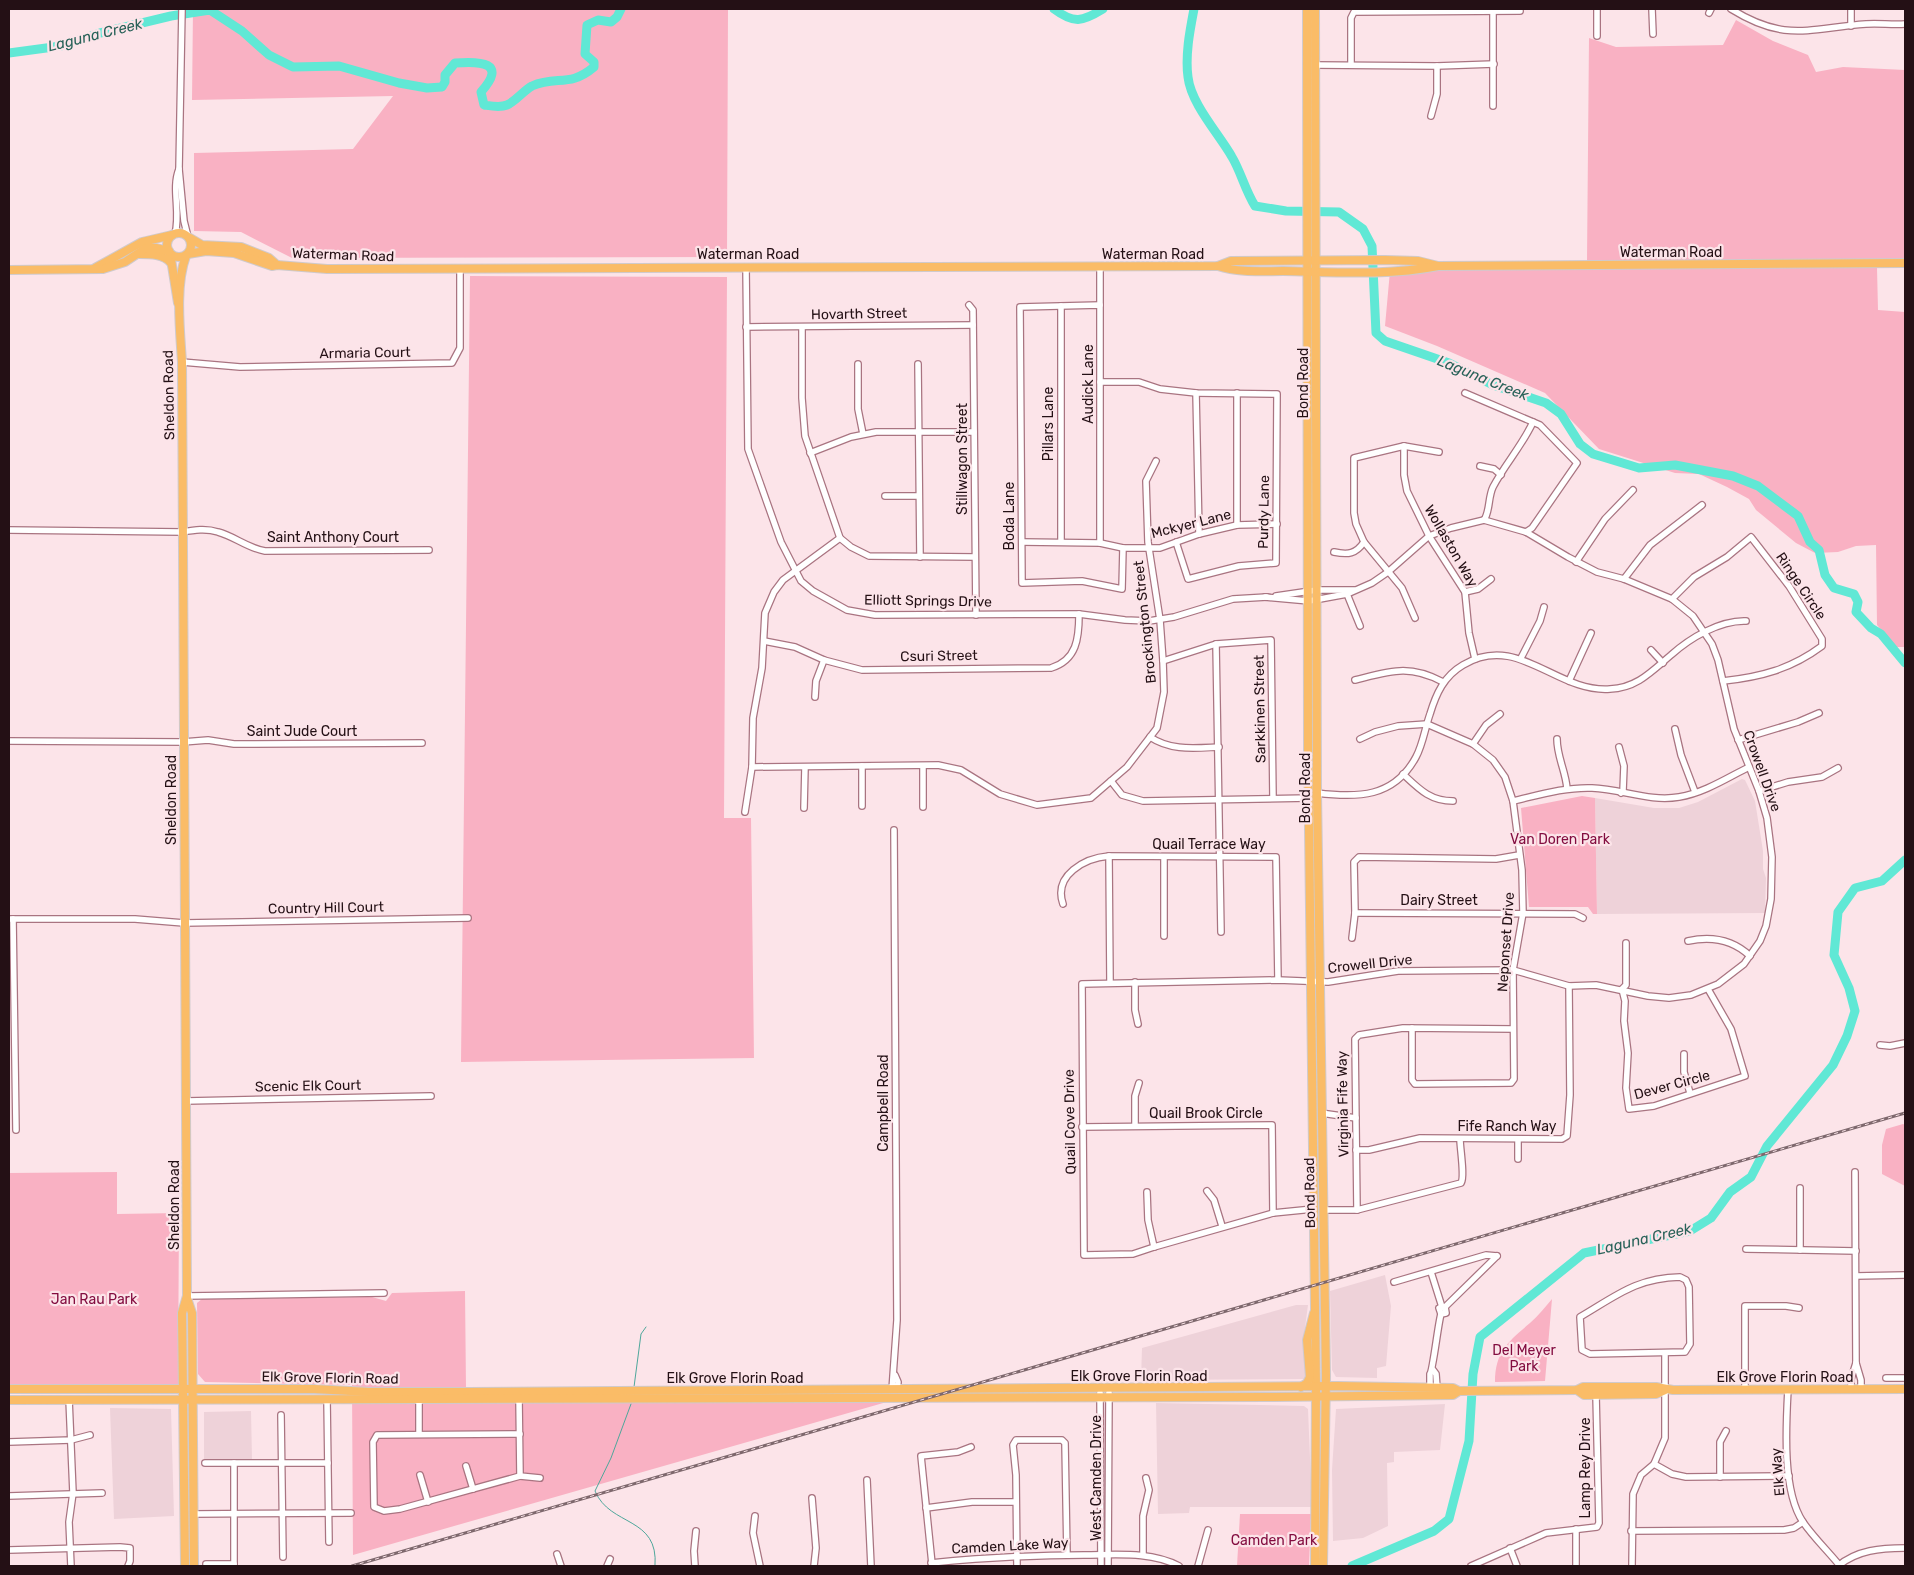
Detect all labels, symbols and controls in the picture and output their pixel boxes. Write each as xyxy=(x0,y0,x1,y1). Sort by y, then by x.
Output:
water label: Laguna Creek xyxy=(46,14,144,55)
street label: Waterman Road xyxy=(1620,244,1722,261)
street label: Waterman Road xyxy=(292,245,394,265)
street label: Waterman Road xyxy=(697,246,799,263)
street label: Waterman Road xyxy=(1102,246,1204,263)
street label: Hovarth Street xyxy=(811,305,908,323)
street label: Armaria Court xyxy=(319,344,411,362)
street label: Audick Lane xyxy=(1080,344,1097,424)
street label: Bond Road xyxy=(1295,348,1312,418)
street label: Sheldon Road xyxy=(160,350,178,440)
water label: Laguna Creek xyxy=(1435,352,1531,405)
street label: Pillars Lane xyxy=(1040,386,1057,461)
street label: Stillwagon Street xyxy=(954,403,971,515)
street label: Purdy Lane xyxy=(1255,475,1273,549)
street label: Boda Lane xyxy=(1001,481,1018,550)
street label: Wollaston Way xyxy=(1421,502,1481,590)
street label: Mckyer Lane xyxy=(1149,506,1233,542)
street label: Saint Anthony Court xyxy=(267,529,400,546)
street label: Ringe Circle xyxy=(1772,549,1830,623)
street label: Brockington Street xyxy=(1130,559,1160,684)
street label: Elliott Springs Drive xyxy=(864,591,992,611)
street label: Csuri Street xyxy=(900,647,978,665)
street label: Sarkkinen Street xyxy=(1251,654,1269,763)
street label: Saint Jude Court xyxy=(247,723,358,740)
street label: Crowell Drive xyxy=(1739,728,1785,814)
street label: Bond Road xyxy=(1297,753,1314,823)
street label: Sheldon Road xyxy=(163,755,180,845)
park label: Van Doren Park xyxy=(1510,831,1611,848)
street label: Quail Terrace Way xyxy=(1152,836,1266,853)
street label: Neponset Drive xyxy=(1494,891,1518,992)
street label: Dairy Street xyxy=(1400,892,1478,909)
street label: Country Hill Court xyxy=(268,898,385,918)
street label: Crowell Drive xyxy=(1327,951,1413,977)
street label: Virginia Fife Way xyxy=(1334,1050,1352,1157)
street label: Campbell Road xyxy=(875,1054,892,1152)
street label: Dever Circle xyxy=(1632,1067,1712,1103)
street label: Quail Cove Drive xyxy=(1061,1069,1079,1175)
street label: Scenic Elk Court xyxy=(255,1077,362,1095)
street label: Quail Brook Circle xyxy=(1149,1105,1263,1122)
street label: Fife Ranch Way xyxy=(1457,1118,1557,1135)
street label: Bond Road xyxy=(1301,1157,1319,1229)
street label: Sheldon Road xyxy=(166,1160,183,1250)
water label: Laguna Creek xyxy=(1595,1219,1693,1259)
park label: Jan Rau Park xyxy=(51,1291,138,1308)
park label: Del Meyer Park xyxy=(1492,1342,1556,1375)
street label: Elk Grove Florin Road xyxy=(261,1368,399,1388)
street label: Elk Grove Florin Road xyxy=(1070,1368,1208,1385)
street label: Elk Grove Florin Road xyxy=(1716,1369,1854,1386)
street label: Elk Grove Florin Road xyxy=(666,1370,804,1387)
street label: West Camden Drive xyxy=(1088,1415,1105,1541)
street label: Lamp Rey Drive xyxy=(1577,1417,1594,1518)
street label: Elk Way xyxy=(1767,1447,1789,1497)
park label: Camden Park xyxy=(1231,1532,1318,1549)
street label: Camden Lake Way xyxy=(951,1534,1069,1558)

